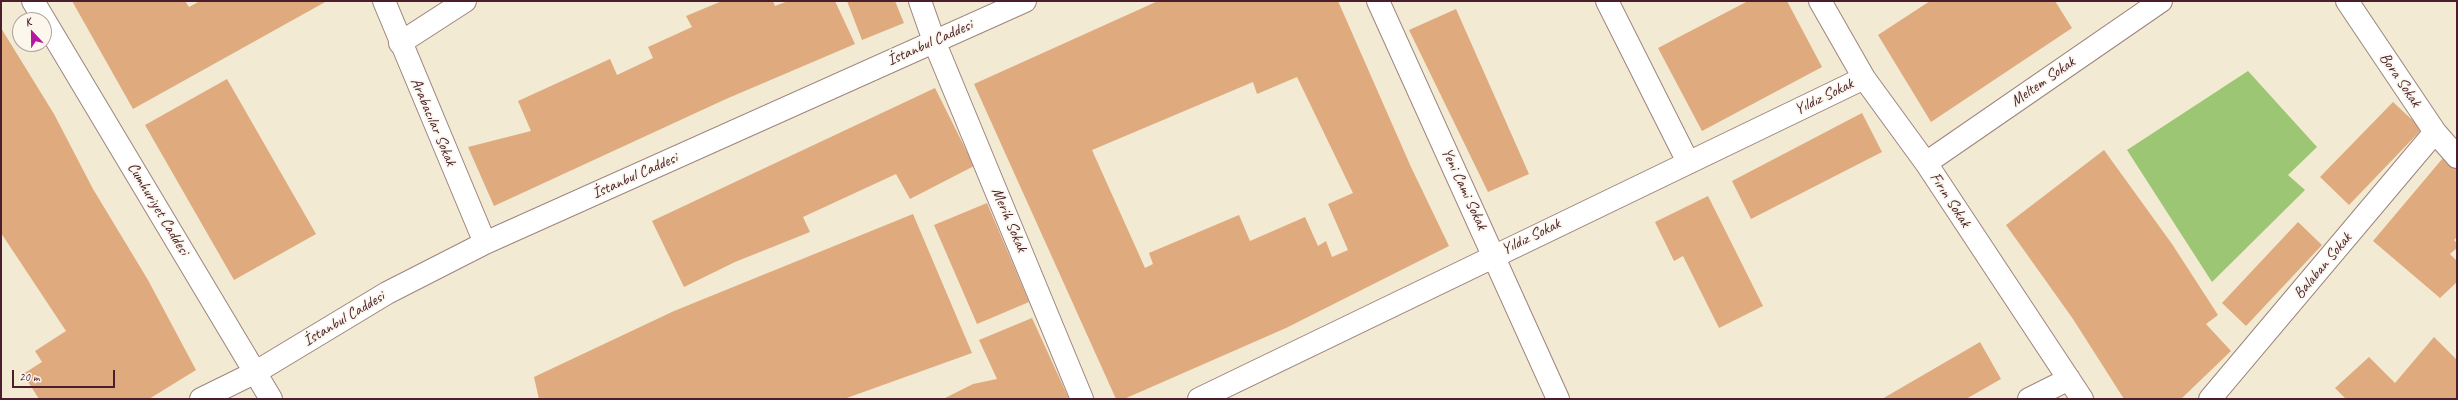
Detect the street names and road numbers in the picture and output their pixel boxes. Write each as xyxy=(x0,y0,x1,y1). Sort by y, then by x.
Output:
street label: İstanbul Caddesi xyxy=(884,16,976,70)
street label: Bora Sokak xyxy=(2375,49,2425,111)
street label: Meltem Sokak xyxy=(2007,53,2079,111)
street label: Yıldız Sokak xyxy=(1791,74,1857,120)
street label: Arabacılar Sokak xyxy=(406,75,460,169)
street label: Yeni Cami Sokak xyxy=(1437,145,1491,233)
street label: İstanbul Caddesi xyxy=(589,149,681,203)
street label: Cumhuriyet Caddesi xyxy=(123,159,193,259)
street label: Fırın Sokak xyxy=(1925,169,1975,231)
street label: Merih Sokak xyxy=(987,185,1031,255)
street label: Yıldız Sokak xyxy=(1498,214,1564,260)
street label: Balaban Sokak xyxy=(2290,229,2356,303)
street label: İstanbul Caddesi xyxy=(300,287,388,351)

